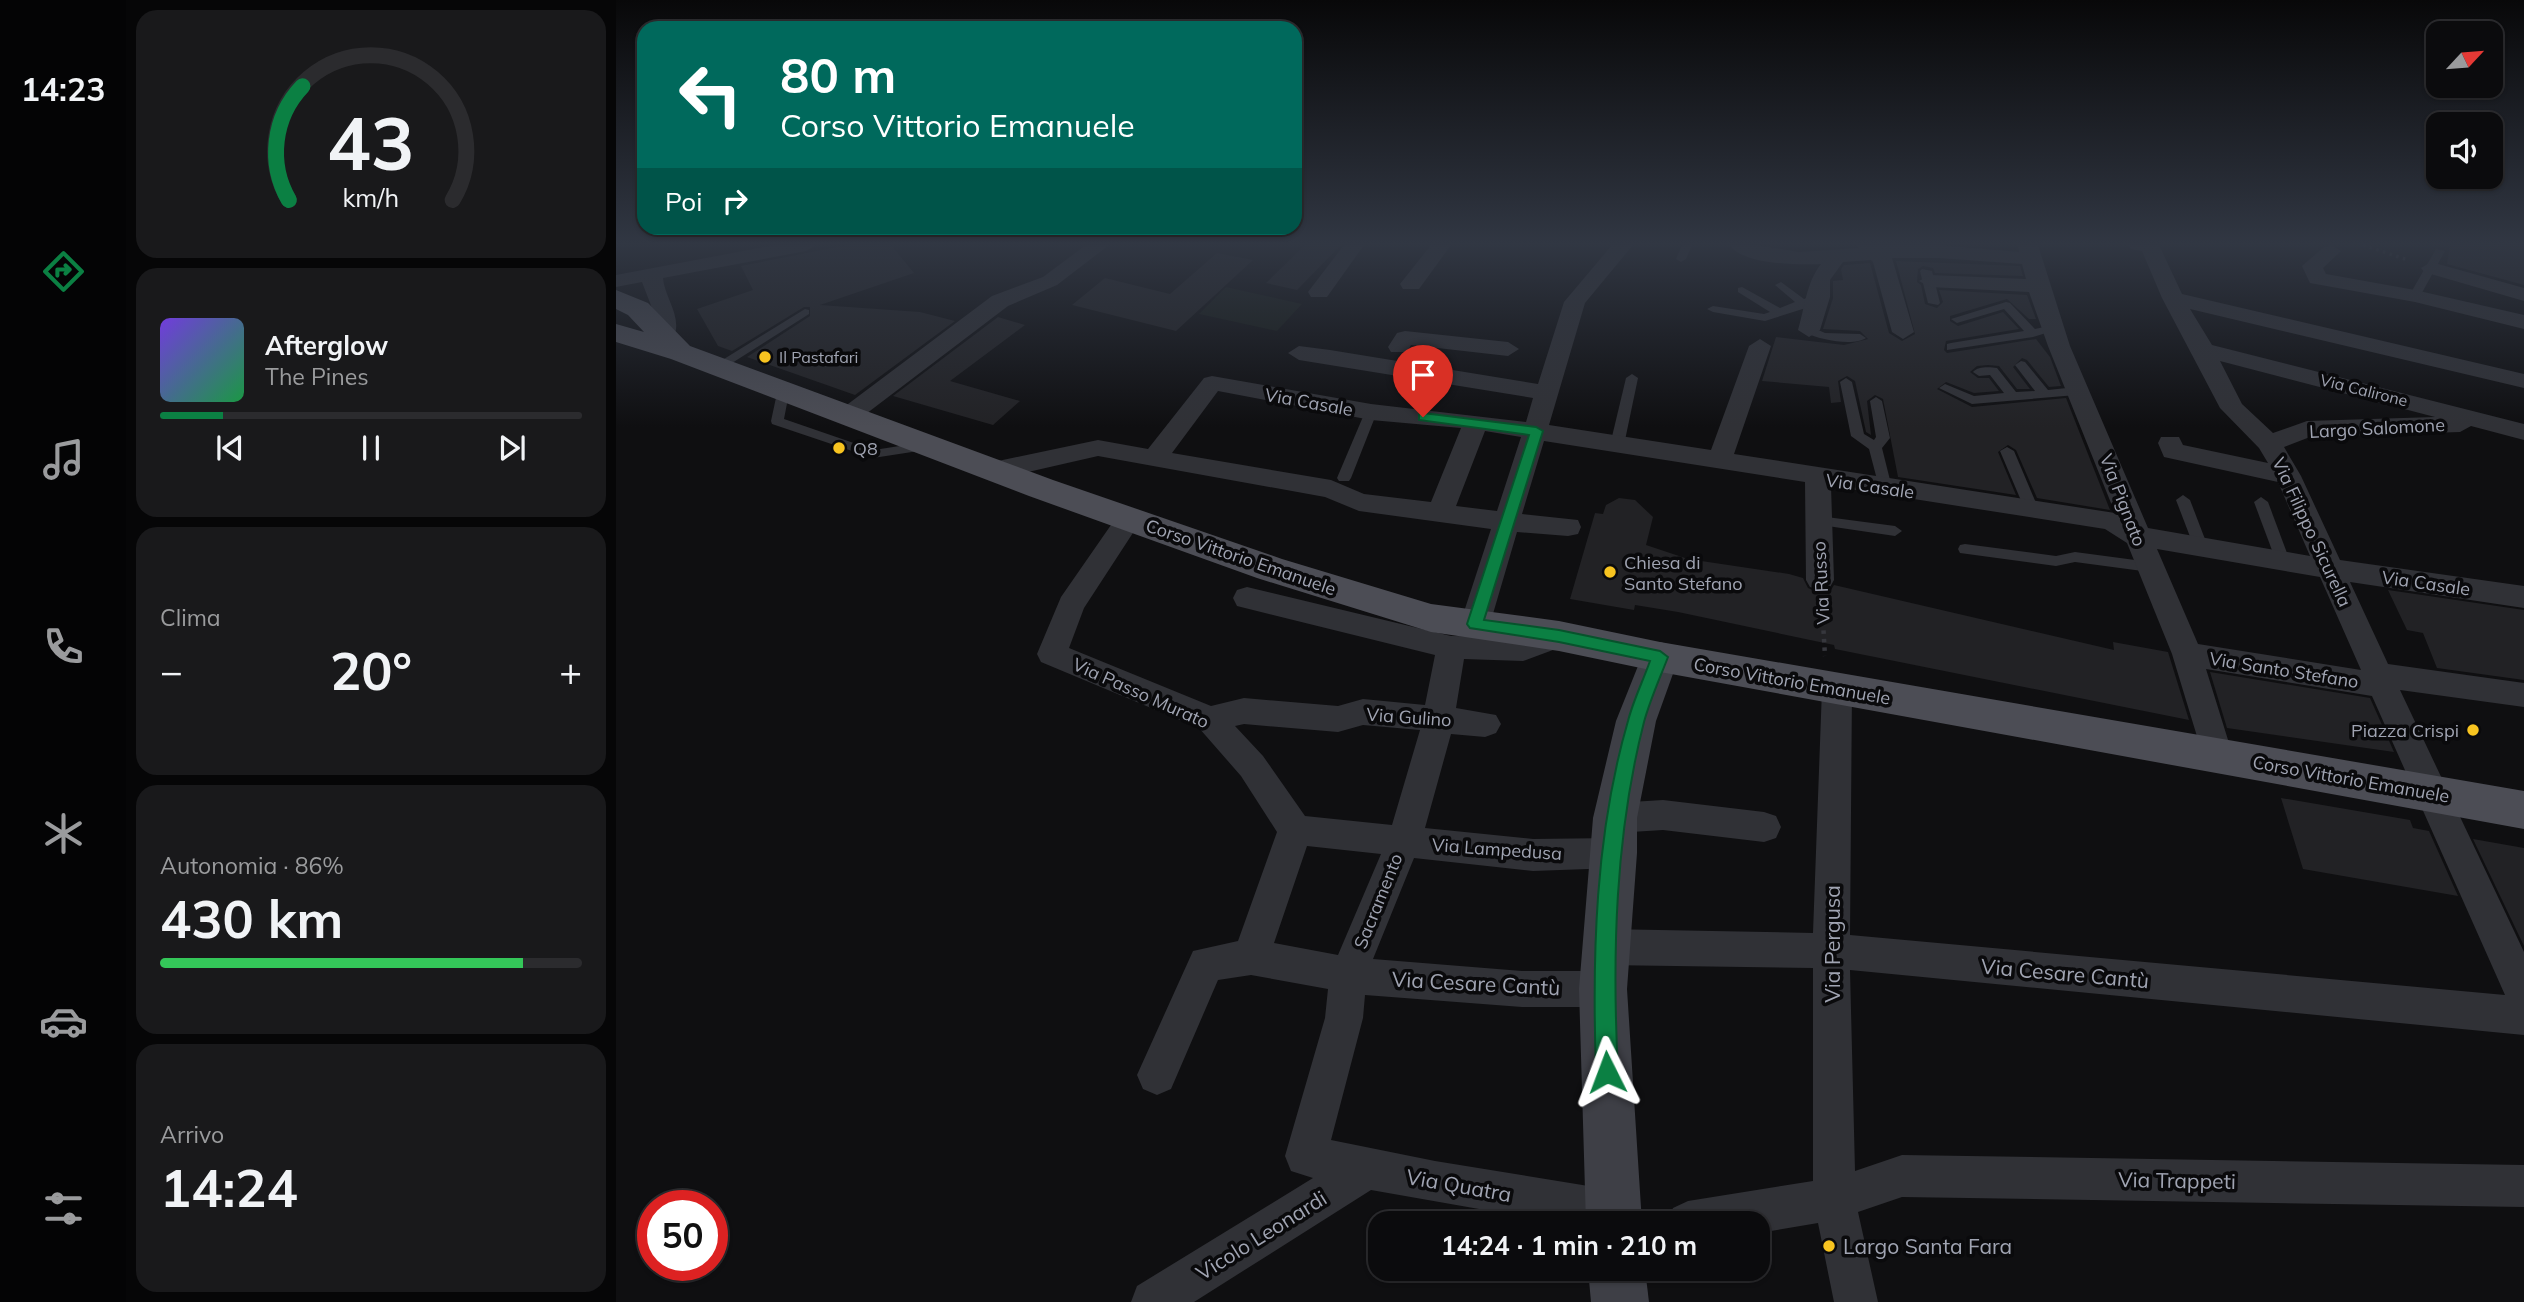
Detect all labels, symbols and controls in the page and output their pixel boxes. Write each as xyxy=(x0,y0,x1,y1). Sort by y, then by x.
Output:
north arrow xyxy=(2426,21,2502,98)
map controls xyxy=(2426,21,2503,189)
text: 80 m xyxy=(780,44,896,105)
icon: left xyxy=(665,49,756,140)
text: 14:23 xyxy=(21,69,105,109)
text: 43 xyxy=(327,98,415,189)
text: Corso Vittorio Emanuele xyxy=(780,105,1135,145)
button: sound xyxy=(2426,112,2503,189)
text: km/h xyxy=(343,182,399,213)
icon: right xyxy=(716,182,754,220)
text: Poi xyxy=(665,185,702,218)
icon: directions xyxy=(39,247,88,296)
text: Afterglow xyxy=(265,329,388,362)
pin xyxy=(1393,345,1453,417)
place label: Il Pastafari xyxy=(779,347,858,367)
marker: Il Pastafari xyxy=(757,349,773,365)
icon: arrive xyxy=(1404,356,1442,394)
text: The Pines xyxy=(265,362,369,391)
street label: Via Calirone xyxy=(2318,369,2410,411)
street label: Via Casale xyxy=(1263,383,1355,421)
street label: Largo Salomone xyxy=(2309,413,2445,443)
icon: previous xyxy=(211,429,249,467)
icon: pause xyxy=(352,429,390,467)
icon: next xyxy=(493,429,531,467)
icon: music xyxy=(39,435,88,484)
place label: Q8 xyxy=(853,437,878,460)
marker: Q8 xyxy=(831,440,847,456)
street label: Via Pignato xyxy=(2095,451,2151,549)
street label: Via Filippo Sicurella xyxy=(2267,454,2357,610)
street label: Via Casale xyxy=(1824,468,1916,504)
street label: Corso Vittorio Emanuele xyxy=(1143,514,1339,600)
street label: Via Russo xyxy=(1807,541,1835,625)
place label: Chiesa di Santo Stefano xyxy=(1624,551,1743,595)
marker: Chiesa di Santo Stefano xyxy=(1602,564,1618,580)
street label: Via Casale xyxy=(2380,565,2472,601)
text: Clima xyxy=(160,603,221,632)
icon: phone xyxy=(39,622,88,671)
text: 20° xyxy=(330,638,412,703)
text: − xyxy=(160,647,183,695)
text: + xyxy=(559,647,582,695)
street label: Via Santo Stefano xyxy=(2208,647,2360,693)
street label: Corso Vittorio Emanuele xyxy=(1692,652,1892,710)
street label: Via Passo Murato xyxy=(1069,653,1213,733)
street label: Via Gulino xyxy=(1366,703,1452,731)
place label: Piazza Crispi xyxy=(2351,719,2459,742)
marker: Piazza Crispi xyxy=(2465,722,2481,738)
street label: Corso Vittorio Emanuele xyxy=(2251,750,2451,808)
icon: climate xyxy=(39,809,88,858)
street label: Via Lampedusa xyxy=(1431,833,1563,865)
street label: Sacramento xyxy=(1348,850,1408,952)
text: Autonomia · 86% xyxy=(160,851,344,880)
street label: Via Pergusa xyxy=(1819,885,1845,1003)
text: 430 km xyxy=(160,886,343,951)
street label: Via Cesare Cantù xyxy=(1980,953,2150,993)
street label: Via Cesare Cantù xyxy=(1391,966,1561,1000)
icon: car xyxy=(39,997,88,1046)
position arrow xyxy=(1570,1035,1644,1109)
text: Arrivo xyxy=(160,1120,224,1149)
text: 14:24 xyxy=(160,1155,298,1220)
street label: Via Quatra xyxy=(1404,1163,1514,1207)
street label: Via Trappeti xyxy=(2118,1166,2236,1194)
icon: filters xyxy=(39,1184,88,1233)
street label: Vicolo Leonardi xyxy=(1191,1184,1331,1286)
speed limit sign: 50 xyxy=(637,1190,728,1281)
text: 14:24 · 1 min · 210 m xyxy=(1441,1229,1697,1262)
place label: Largo Santa Fara xyxy=(1843,1233,2012,1259)
marker: Largo Santa Fara xyxy=(1821,1238,1837,1254)

